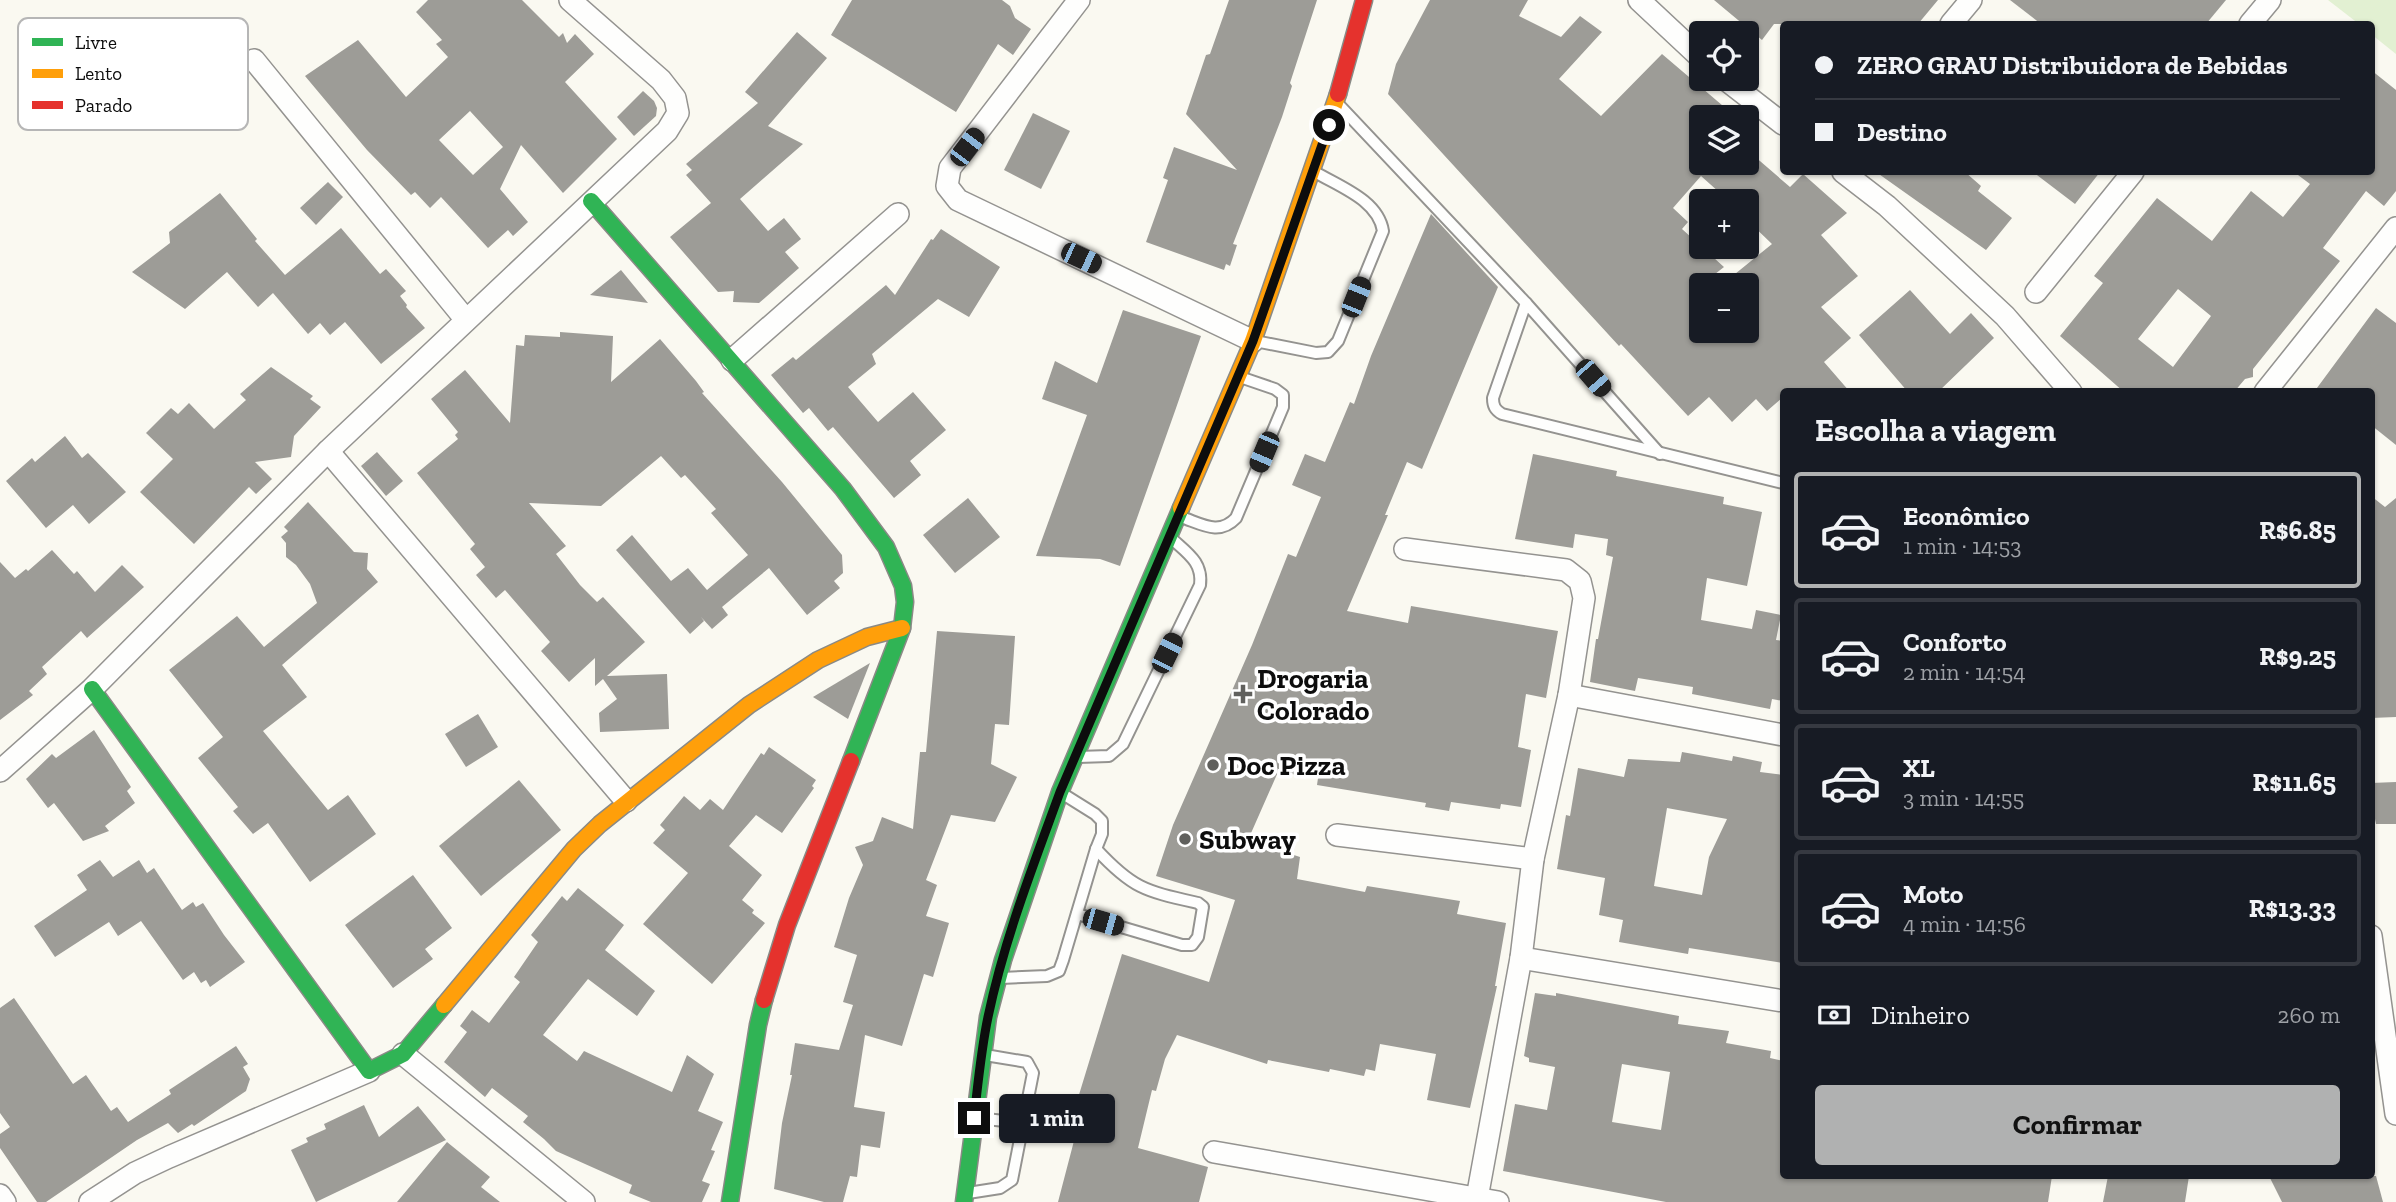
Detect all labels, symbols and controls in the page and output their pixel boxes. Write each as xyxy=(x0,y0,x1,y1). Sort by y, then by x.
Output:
legend xyxy=(18,18,248,130)
map controls xyxy=(1689,21,1759,343)
button: locate xyxy=(1689,21,1759,91)
text: Livre xyxy=(75,31,117,54)
text: ZERO GRAU Distribuidora de Bebidas xyxy=(1857,49,2288,81)
text: Lento xyxy=(75,62,122,85)
text: Parado xyxy=(75,94,133,117)
button: layers xyxy=(1689,105,1759,175)
route start xyxy=(1313,109,1345,141)
text: Destino xyxy=(1857,116,1947,148)
car xyxy=(946,124,989,170)
button: + xyxy=(1689,189,1759,259)
car xyxy=(1058,240,1105,276)
button: − xyxy=(1689,273,1759,343)
car xyxy=(1339,274,1374,320)
car xyxy=(1572,355,1615,401)
text: Escolha a viagem xyxy=(1815,411,2056,449)
car xyxy=(1247,429,1282,475)
icon: car xyxy=(1819,499,1882,562)
text: Econômico xyxy=(1903,500,2030,532)
text: R$6.85 xyxy=(2259,514,2336,546)
text: 1 min · 14:53 xyxy=(1903,532,2021,560)
icon: car xyxy=(1819,625,1882,688)
text: Conforto xyxy=(1903,626,2007,658)
car xyxy=(1149,630,1186,676)
text: R$9.25 xyxy=(2259,640,2336,672)
text: 2 min · 14:54 xyxy=(1903,658,2026,686)
place label: Drogaria Colorado xyxy=(1257,662,1370,727)
marker: Drogaria Colorado xyxy=(1235,686,1251,702)
place label: Doc Pizza xyxy=(1227,749,1346,782)
icon: car xyxy=(1819,751,1882,814)
text: XL xyxy=(1903,752,1935,784)
marker: Doc Pizza xyxy=(1205,757,1221,773)
text: R$11.65 xyxy=(2253,766,2336,798)
text: 3 min · 14:55 xyxy=(1903,784,2024,812)
place label: Subway xyxy=(1199,823,1296,856)
marker: Subway xyxy=(1177,831,1193,847)
icon: car xyxy=(1819,877,1882,940)
text: Moto xyxy=(1903,878,1963,910)
text: R$13.33 xyxy=(2249,892,2336,924)
car xyxy=(1080,906,1127,938)
text: 4 min · 14:56 xyxy=(1903,910,2026,938)
icon: cash xyxy=(1815,996,1853,1034)
text: Dinheiro xyxy=(1871,999,1970,1031)
text: 260 m xyxy=(2278,1001,2340,1029)
button: Confirmar xyxy=(1815,1085,2340,1165)
callout: 1 min xyxy=(998,1094,1114,1142)
route end xyxy=(958,1102,990,1134)
text: 1 min xyxy=(1030,1104,1084,1132)

